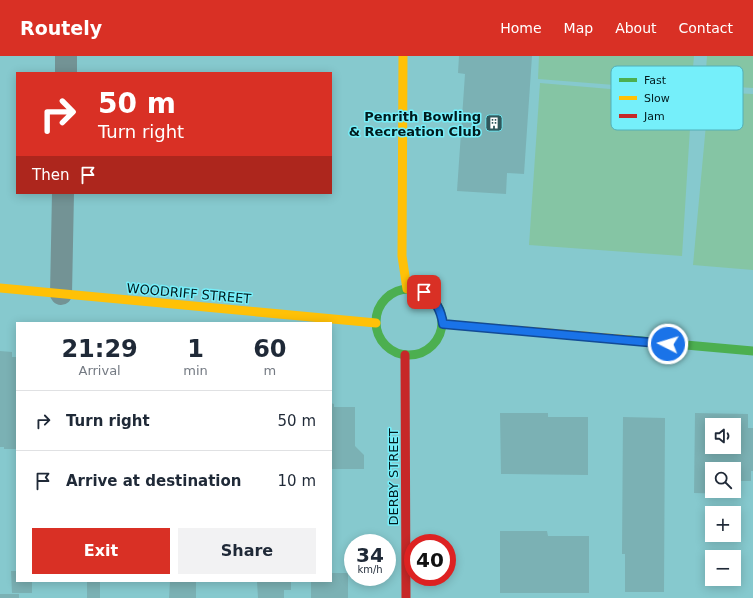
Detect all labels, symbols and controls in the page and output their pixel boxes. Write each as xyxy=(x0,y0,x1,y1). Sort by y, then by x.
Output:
text: Routely xyxy=(20,17,102,39)
text: Home xyxy=(500,20,542,36)
text: Map xyxy=(564,20,593,36)
text: About xyxy=(615,20,657,36)
text: Contact xyxy=(679,20,733,36)
legend xyxy=(611,66,743,130)
text: Fast xyxy=(644,74,667,87)
text: 50 m xyxy=(98,87,176,120)
icon: right xyxy=(32,88,84,140)
text: Slow xyxy=(644,92,670,105)
place label: Penrith Bowling & Recreation Club xyxy=(349,109,481,139)
text: Jam xyxy=(643,110,665,123)
building icon: Penrith Bowling & Recreation Club xyxy=(484,113,504,133)
text: Turn right xyxy=(98,121,184,142)
icon: arrive xyxy=(77,164,99,186)
text: Then xyxy=(32,166,69,184)
pin xyxy=(407,275,441,309)
street label: WOODRIFF STREET xyxy=(126,281,252,306)
icon: arrive xyxy=(413,281,435,303)
position arrow xyxy=(647,323,689,365)
text: 21:29 xyxy=(61,335,138,363)
text: 1 xyxy=(187,335,204,363)
text: 60 xyxy=(253,335,287,363)
text: Arrival xyxy=(78,363,121,378)
text: min xyxy=(183,363,208,378)
text: m xyxy=(264,363,276,378)
icon: right xyxy=(32,410,54,432)
text: Turn right xyxy=(66,412,150,430)
text: 50 m xyxy=(278,412,316,430)
map controls xyxy=(705,418,741,586)
button: sound xyxy=(705,418,741,454)
street label: DERBY STREET xyxy=(386,428,401,526)
button: search xyxy=(705,462,741,498)
icon: arrive xyxy=(32,470,54,492)
text: Arrive at destination xyxy=(66,472,241,490)
text: 10 m xyxy=(278,472,316,490)
button: + xyxy=(705,506,741,542)
button: Exit xyxy=(32,528,170,574)
button: Share xyxy=(178,528,316,574)
speed limit sign: 40 xyxy=(404,534,456,586)
text: 34 xyxy=(356,543,384,567)
button: − xyxy=(705,550,741,586)
text: km/h xyxy=(357,564,383,575)

